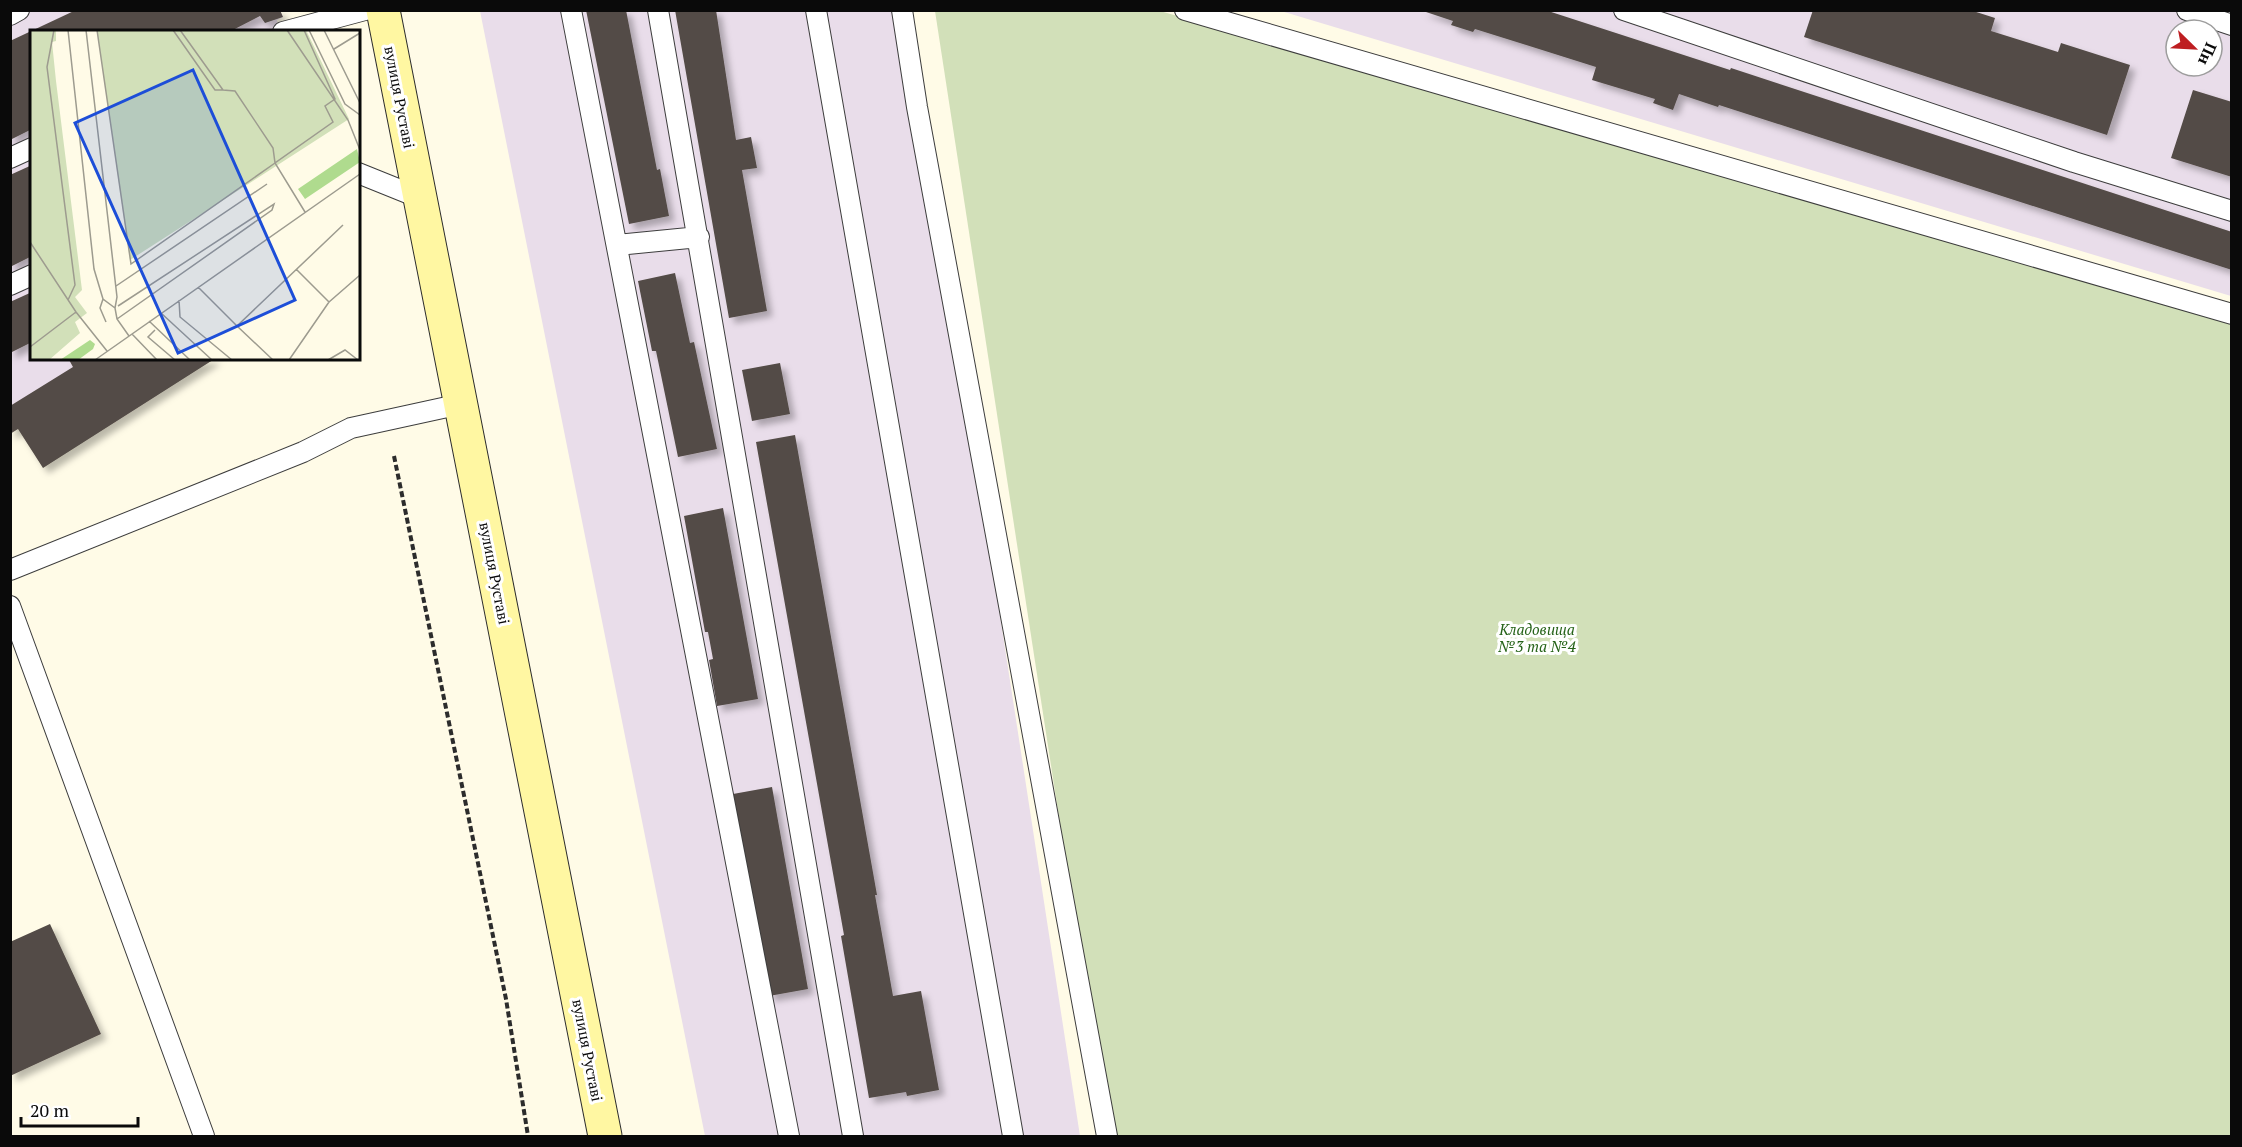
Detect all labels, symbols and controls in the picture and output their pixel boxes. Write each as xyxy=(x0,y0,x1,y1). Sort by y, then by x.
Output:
north arrow xyxy=(2164,18,2224,78)
inset map xyxy=(30,30,360,360)
text: Пн xyxy=(2193,39,2222,69)
street label: вулиця Руставі xyxy=(380,44,420,150)
street label: вулиця Руставі xyxy=(475,520,515,626)
park label: Кладовища №3 та №4 xyxy=(1497,619,1576,656)
street label: вулиця Руставі xyxy=(568,997,608,1103)
scale bar xyxy=(21,1090,138,1128)
text: 20 m xyxy=(30,1098,70,1122)

